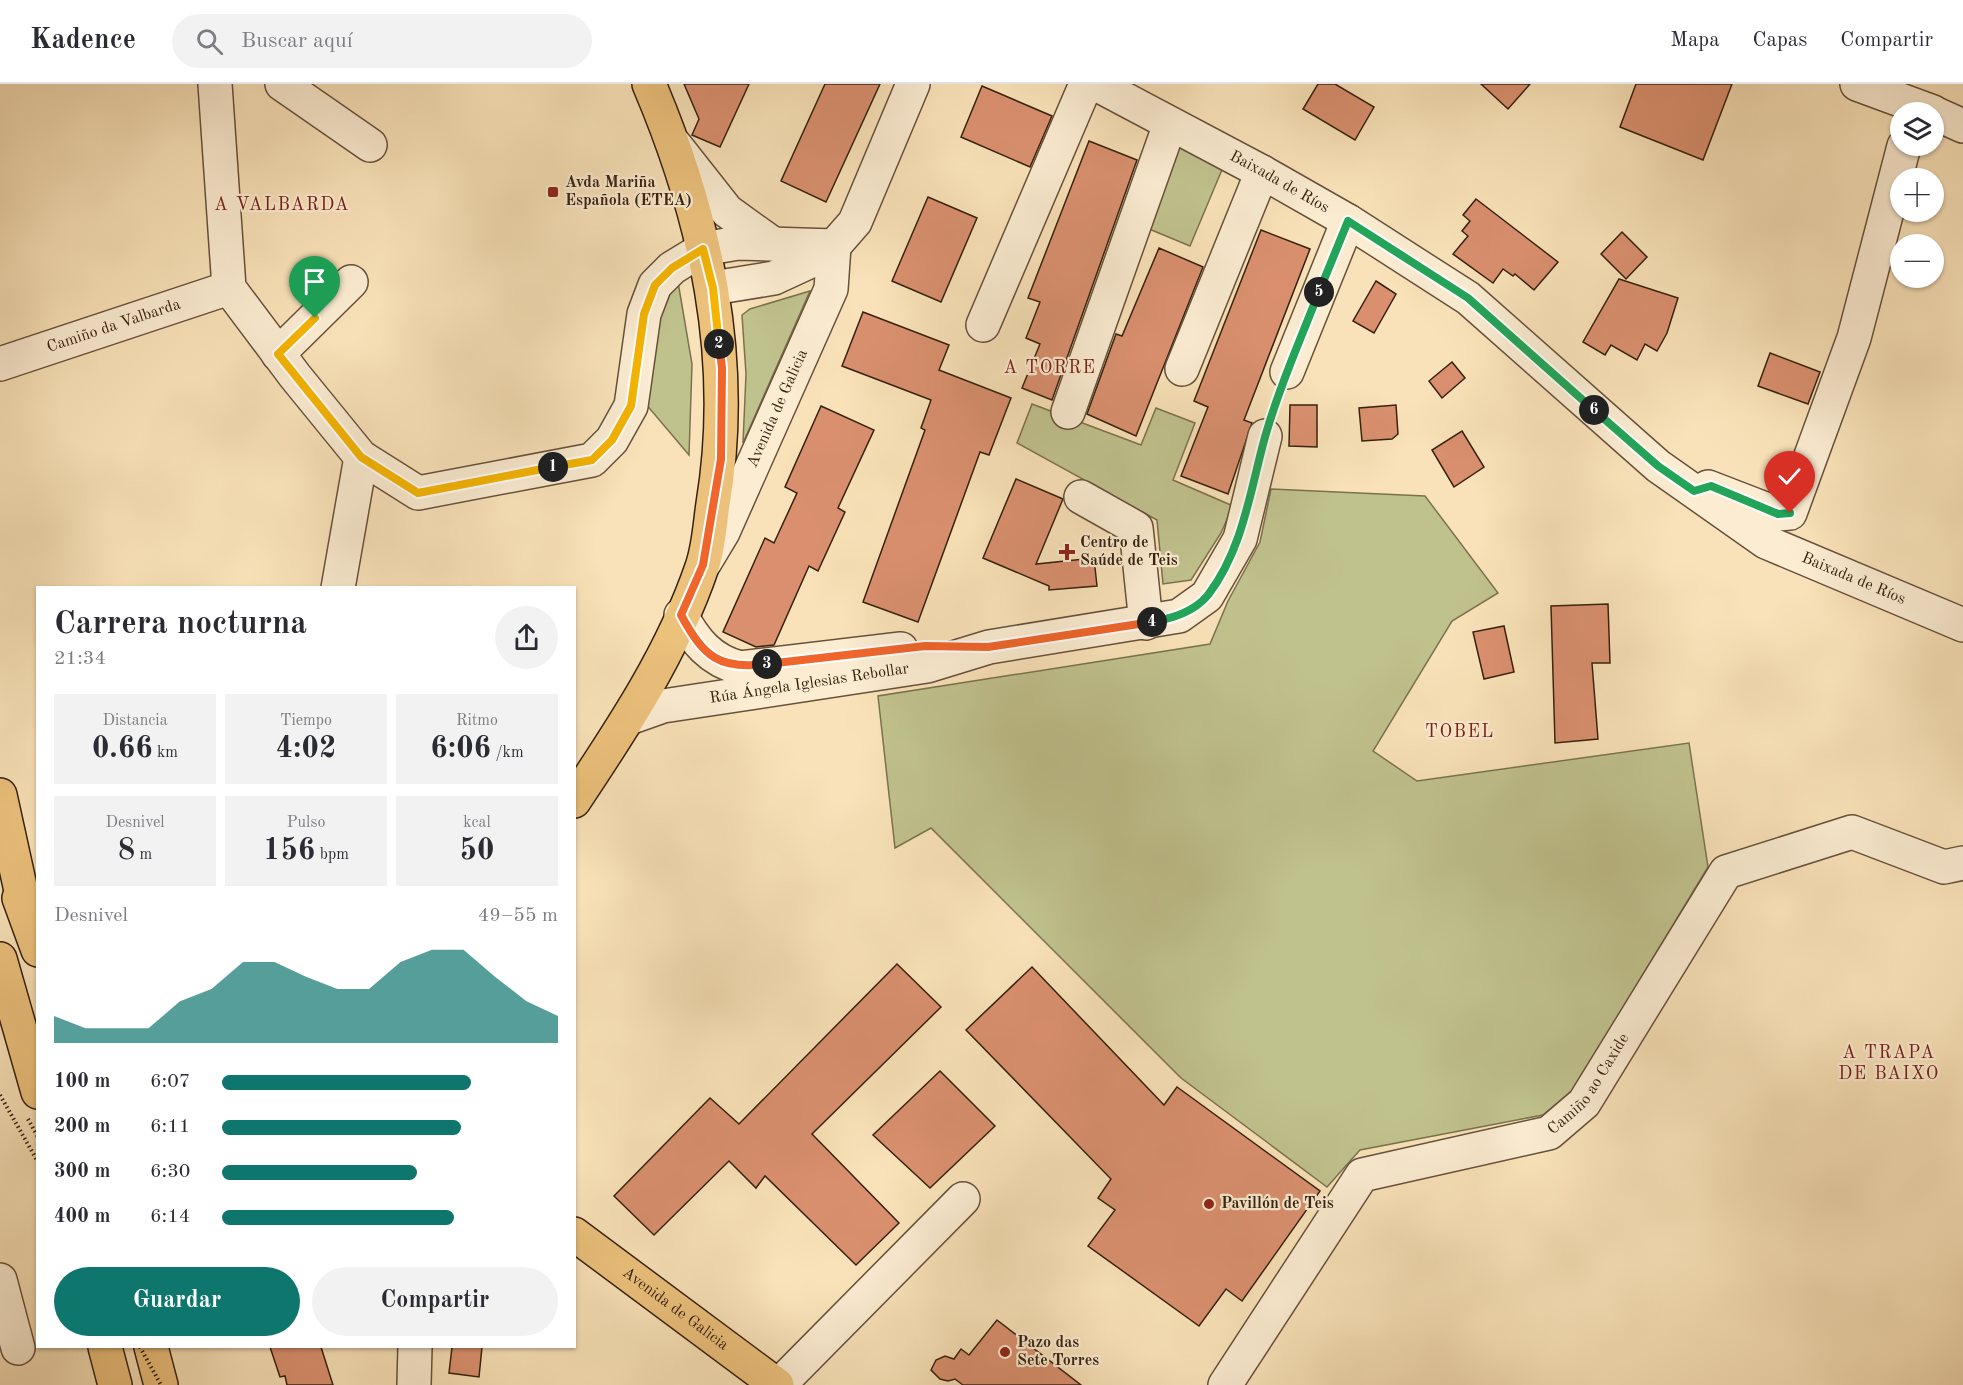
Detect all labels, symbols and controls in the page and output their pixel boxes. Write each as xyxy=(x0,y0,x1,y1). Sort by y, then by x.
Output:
search box xyxy=(172,14,592,68)
icon: search xyxy=(193,25,226,58)
text: Kadence xyxy=(30,27,136,55)
text: Buscar aquí xyxy=(241,30,353,52)
text: Mapa xyxy=(1670,30,1720,51)
text: Capas xyxy=(1753,30,1807,51)
text: Compartir xyxy=(1840,30,1933,51)
map controls xyxy=(1890,102,1944,288)
button: layers xyxy=(1890,102,1944,156)
street label: Baixada de Ríos xyxy=(1227,148,1332,216)
button: + xyxy=(1890,168,1944,222)
place label: Avda Mariña Española (ETEA) xyxy=(565,175,692,209)
marker: Avda Mariña Española (ETEA) xyxy=(546,185,560,199)
district label: A VALBARDA xyxy=(214,196,350,214)
button: − xyxy=(1890,234,1944,288)
pin xyxy=(289,256,340,318)
icon: arrive xyxy=(298,265,331,298)
pin: 5 xyxy=(1304,277,1334,307)
text: 5 xyxy=(1314,284,1324,300)
street label: Camiño da Valbarda xyxy=(45,297,183,356)
pin: 2 xyxy=(704,329,734,359)
text: 2 xyxy=(714,336,724,352)
street label: Avenida de Galicia xyxy=(745,347,811,470)
district label: A TORRE xyxy=(1004,359,1096,377)
pin: 6 xyxy=(1579,395,1609,425)
text: 6 xyxy=(1589,402,1599,418)
pin xyxy=(1764,451,1815,513)
pin: 1 xyxy=(538,452,568,482)
text: 1 xyxy=(548,459,558,475)
icon: check xyxy=(1773,460,1806,493)
place label: Centro de Saúde de Teis xyxy=(1080,535,1178,569)
marker: Centro de Saúde de Teis xyxy=(1058,543,1076,561)
street label: Baixada de Ríos xyxy=(1799,550,1908,608)
button: share xyxy=(495,606,558,669)
pin: 4 xyxy=(1137,607,1167,637)
text: Carrera nocturna xyxy=(54,608,307,641)
text: 4 xyxy=(1147,614,1157,630)
text: 21:34 xyxy=(54,649,106,669)
pin: 3 xyxy=(752,649,782,679)
text: 3 xyxy=(762,656,772,672)
street label: Rúa Ángela Iglesias Rebollar xyxy=(709,661,910,707)
text: Distancia xyxy=(102,713,168,729)
text: Tiempo xyxy=(280,713,332,729)
text: Ritmo xyxy=(456,713,498,729)
district label: TOBEL xyxy=(1425,723,1495,741)
text: 0.66 xyxy=(92,734,153,764)
text: 4:02 xyxy=(276,734,336,764)
text: 6:06 xyxy=(430,734,491,764)
text: km xyxy=(153,745,178,761)
text: /km xyxy=(491,745,524,761)
text: Desnivel xyxy=(105,815,165,831)
text: Pulso xyxy=(287,815,325,831)
text: kcal xyxy=(463,815,491,831)
text: 8 xyxy=(118,836,135,866)
text: 156 xyxy=(263,836,315,866)
text: 50 xyxy=(460,836,494,866)
text: m xyxy=(135,847,152,863)
text: bpm xyxy=(315,847,349,863)
text: Desnivel xyxy=(54,906,128,926)
text: 49–55 m xyxy=(478,906,558,926)
street label: Camiño ao Caxide xyxy=(1545,1031,1632,1138)
district label: A TRAPA DE BAIXO xyxy=(1838,1044,1940,1083)
text: 100 m xyxy=(54,1072,110,1092)
text: 6:07 xyxy=(150,1072,190,1092)
text: 200 m xyxy=(54,1117,110,1137)
text: 6:11 xyxy=(150,1117,190,1137)
text: 300 m xyxy=(54,1162,110,1182)
text: 6:30 xyxy=(150,1162,190,1182)
place label: Pavillón de Teis xyxy=(1221,1196,1334,1212)
marker: Pavillón de Teis xyxy=(1202,1197,1216,1211)
text: 400 m xyxy=(54,1207,110,1227)
text: 6:14 xyxy=(150,1207,190,1227)
street label: Avenida de Galicia xyxy=(619,1265,731,1354)
button: Guardar xyxy=(54,1267,300,1336)
button: Compartir xyxy=(312,1267,558,1336)
place label: Pazo das Sete Torres xyxy=(1017,1335,1099,1369)
marker: Pazo das Sete Torres xyxy=(998,1345,1012,1359)

